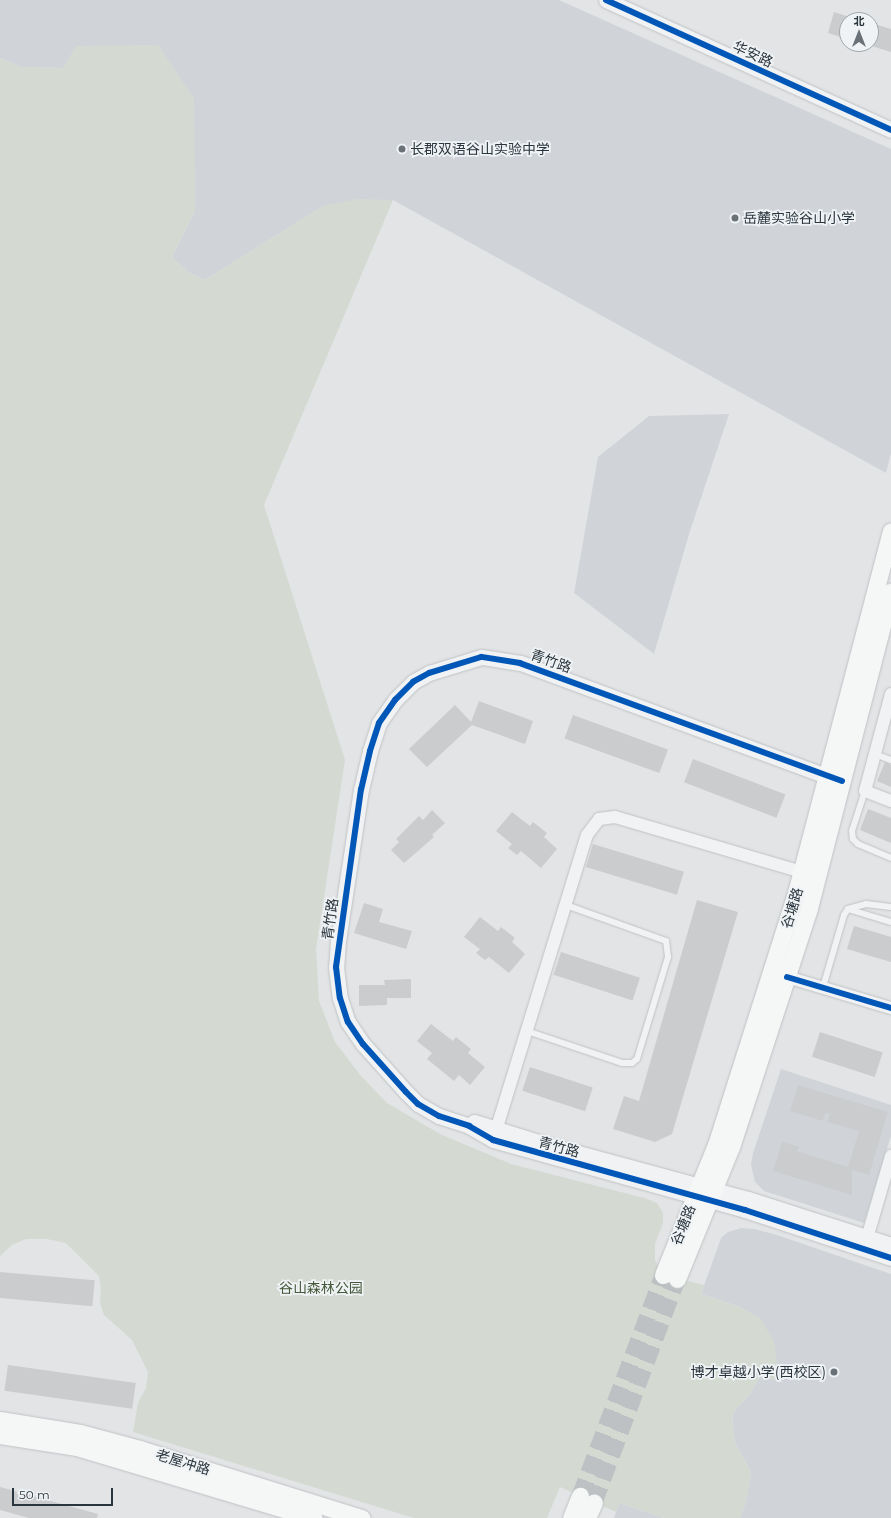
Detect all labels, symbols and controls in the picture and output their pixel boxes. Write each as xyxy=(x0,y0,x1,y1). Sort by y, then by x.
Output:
north arrow xyxy=(839,12,879,52)
text: 北 xyxy=(854,14,865,28)
street label: 华安路 xyxy=(730,38,776,70)
place label: 长郡双语谷山实验中学 xyxy=(410,141,550,157)
marker: 长郡双语谷山实验中学 xyxy=(397,144,407,154)
place label: 岳麓实验谷山小学 xyxy=(743,210,855,226)
marker: 岳麓实验谷山小学 xyxy=(730,213,740,223)
street label: 青竹路 xyxy=(528,646,574,676)
street label: 谷塘路 xyxy=(778,885,806,931)
street label: 青竹路 xyxy=(319,897,341,941)
street label: 青竹路 xyxy=(537,1133,581,1161)
street label: 谷塘路 xyxy=(667,1202,699,1248)
park label: 谷山森林公园 xyxy=(279,1280,363,1296)
place label: 博才卓越小学(西校区) xyxy=(691,1364,826,1380)
marker: 博才卓越小学(西校区) xyxy=(829,1367,839,1377)
street label: 老屋冲路 xyxy=(154,1446,212,1478)
scale bar xyxy=(14,1480,115,1506)
text: 50 m xyxy=(19,1487,50,1502)

